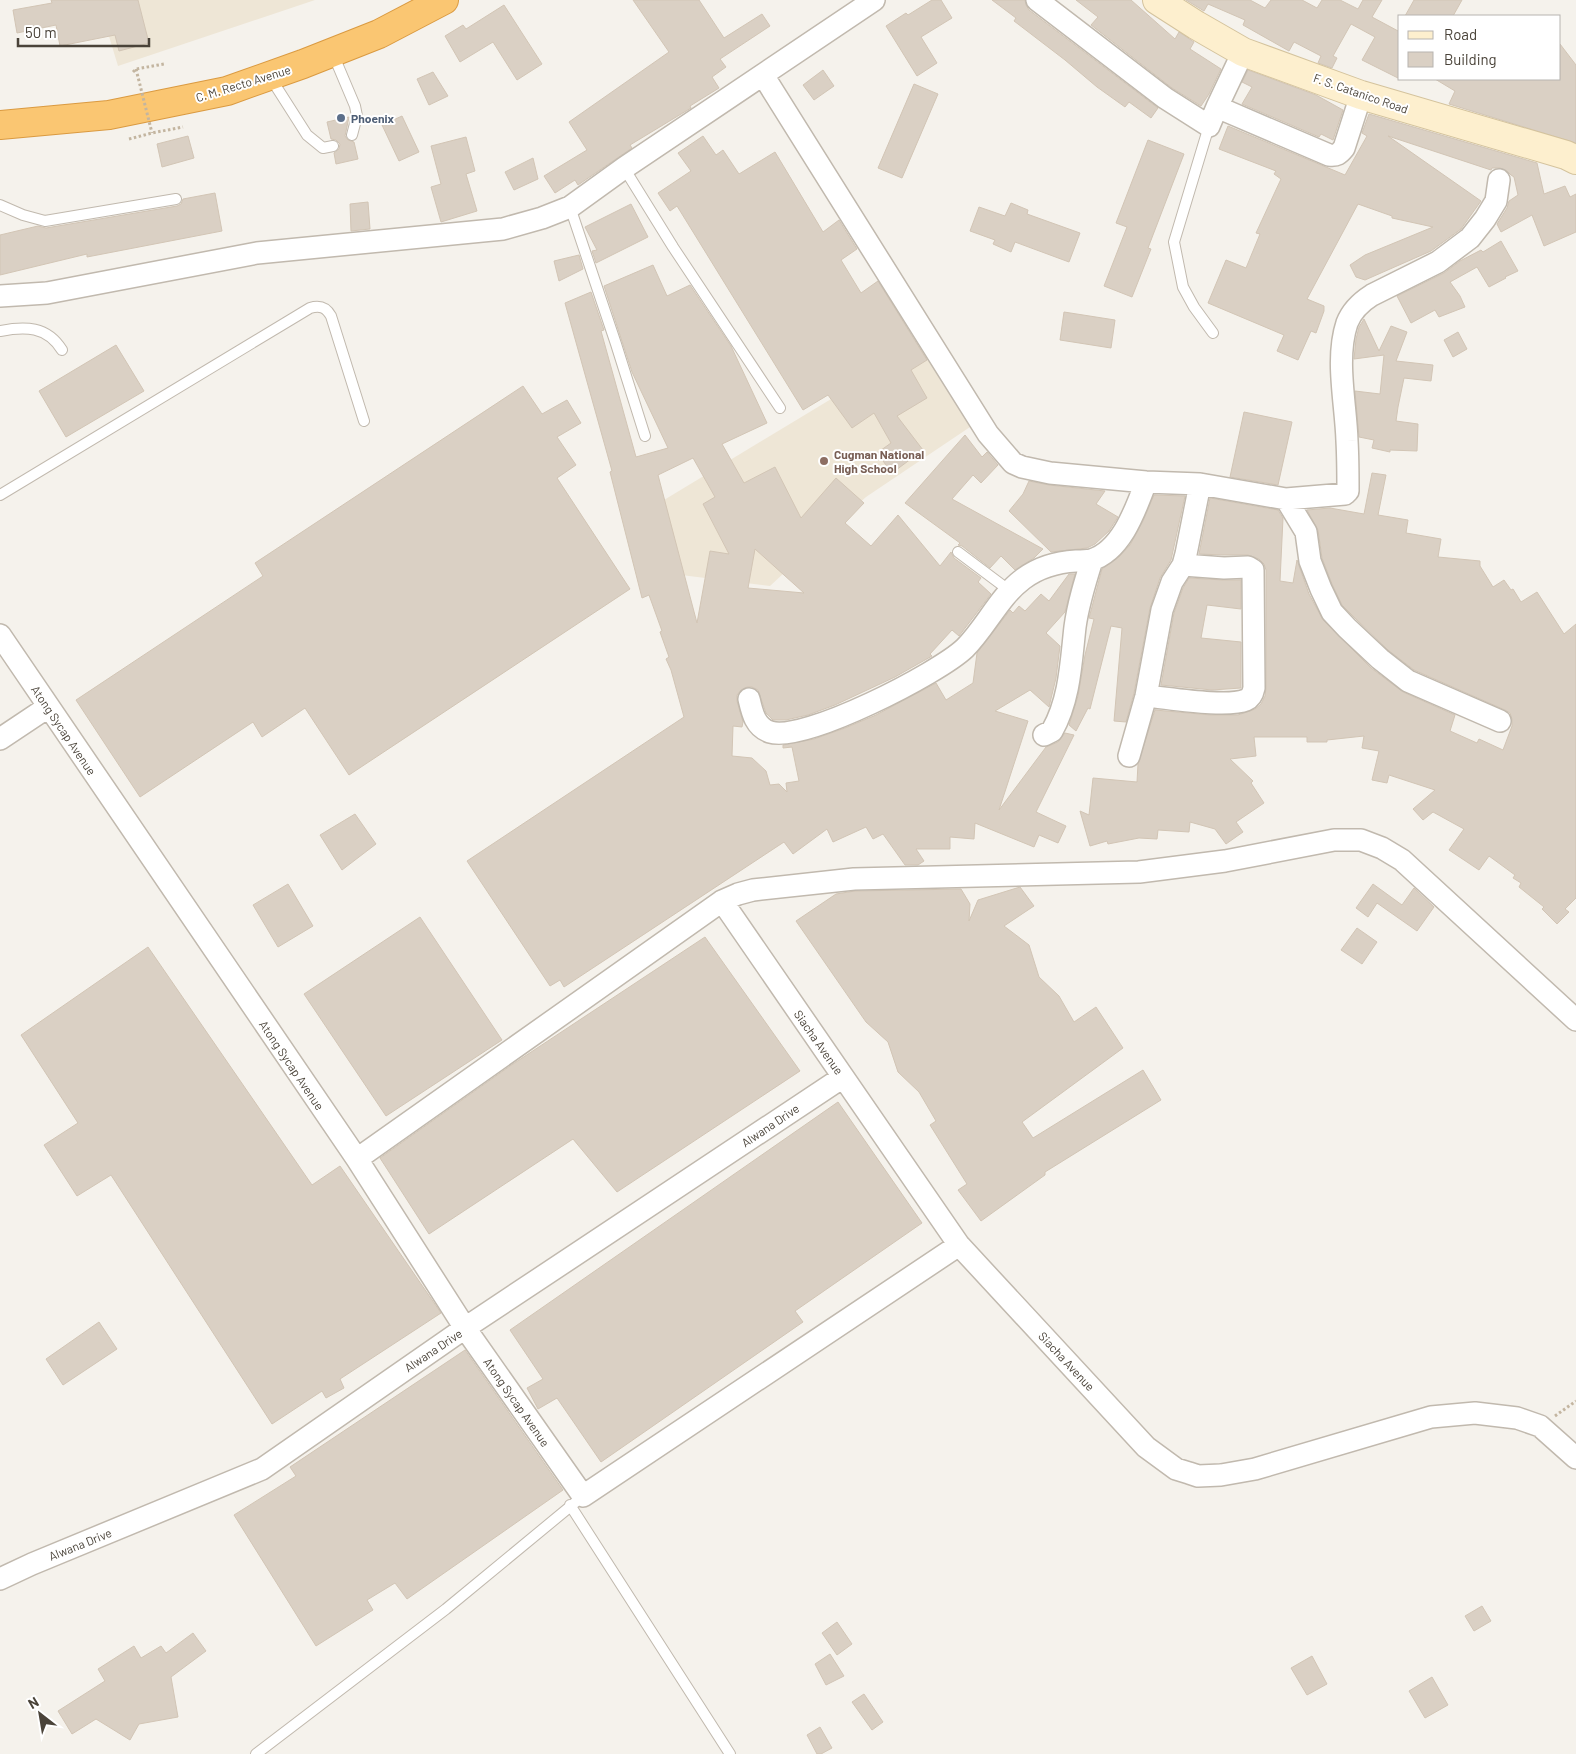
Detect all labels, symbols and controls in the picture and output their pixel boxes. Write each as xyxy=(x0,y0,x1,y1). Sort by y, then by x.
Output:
scale bar xyxy=(18,15,149,47)
legend xyxy=(1398,15,1561,80)
text: 50 m xyxy=(25,23,57,41)
text: Road xyxy=(1444,25,1477,43)
text: Building xyxy=(1444,50,1497,68)
street label: C. M. Recto Avenue xyxy=(194,62,292,104)
street label: F. S. Catanico Road xyxy=(1312,70,1410,116)
place label: Phoenix xyxy=(351,111,395,125)
marker: Phoenix xyxy=(335,112,347,124)
place label: Cugman National High School xyxy=(834,447,924,475)
marker: Cugman National High School xyxy=(818,455,830,467)
street label: Atong Sycap Avenue xyxy=(29,683,99,777)
street label: Siacha Avenue xyxy=(792,1007,846,1077)
street label: Atong Sycap Avenue xyxy=(257,1018,327,1112)
street label: Alwana Drive xyxy=(739,1101,801,1149)
street label: Alwana Drive xyxy=(402,1326,464,1374)
street label: Siacha Avenue xyxy=(1036,1329,1098,1393)
street label: Atong Sycap Avenue xyxy=(481,1355,553,1449)
street label: Alwana Drive xyxy=(47,1525,113,1563)
north arrow xyxy=(15,1689,65,1739)
text: N xyxy=(25,1693,41,1712)

